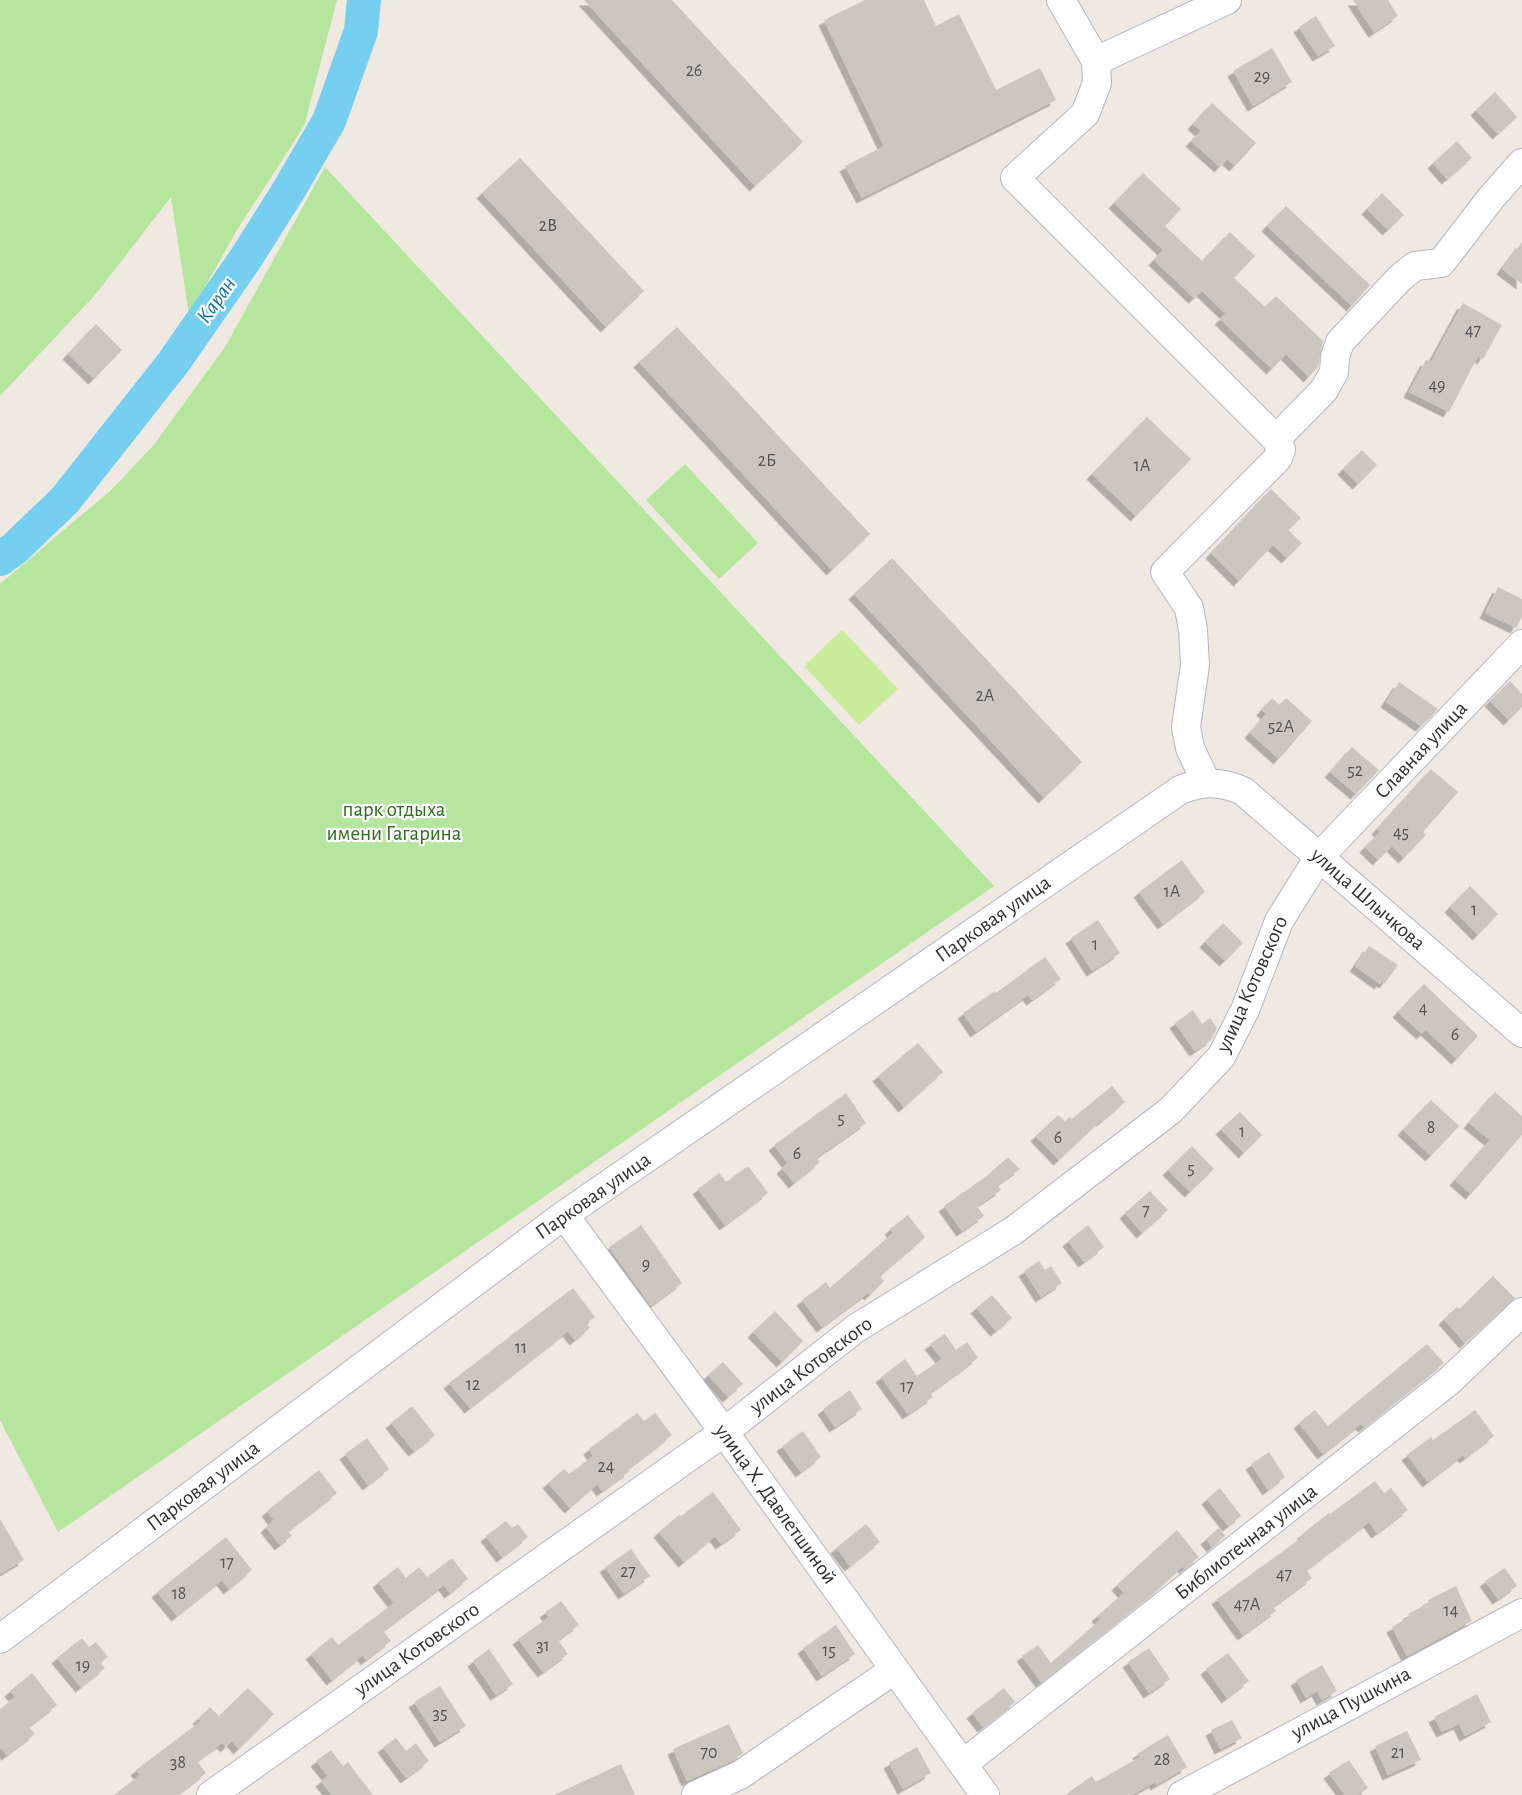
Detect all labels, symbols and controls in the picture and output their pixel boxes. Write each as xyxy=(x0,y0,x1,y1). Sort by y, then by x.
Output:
house number: 26 xyxy=(686,62,702,80)
house number: 29 xyxy=(1254,68,1270,86)
house number: 2В xyxy=(539,217,557,235)
water label: Каран xyxy=(192,273,240,328)
house number: 47 xyxy=(1465,322,1481,340)
house number: 49 xyxy=(1428,377,1446,395)
house number: 2Б xyxy=(758,452,776,470)
house number: 1А xyxy=(1134,457,1151,475)
house number: 2А xyxy=(976,687,995,705)
street label: Славная улица xyxy=(1371,697,1471,803)
house number: 52А xyxy=(1268,718,1295,736)
house number: 52 xyxy=(1347,762,1363,780)
park label: парк отдыха имени Гагарина xyxy=(327,799,462,844)
house number: 45 xyxy=(1393,824,1409,842)
street label: улица Шлычкова xyxy=(1306,843,1429,954)
street label: Парковая улица xyxy=(932,871,1055,966)
house number: 1А xyxy=(1164,883,1181,901)
house number: 1 xyxy=(1471,901,1477,919)
street label: улица Котовского xyxy=(1212,913,1291,1056)
house number: 1 xyxy=(1092,936,1098,954)
house number: 4 xyxy=(1419,1000,1428,1018)
house number: 6 xyxy=(1451,1026,1459,1044)
house number: 5 xyxy=(837,1110,845,1128)
house number: 8 xyxy=(1427,1119,1435,1137)
house number: 1 xyxy=(1239,1123,1245,1141)
house number: 6 xyxy=(1054,1129,1062,1147)
house number: 6 xyxy=(793,1145,801,1163)
street label: Парковая улица xyxy=(532,1148,655,1243)
house number: 5 xyxy=(1187,1160,1195,1178)
house number: 7 xyxy=(1142,1202,1150,1220)
house number: 9 xyxy=(642,1256,650,1274)
street label: улица Котовского xyxy=(745,1312,876,1418)
house number: 11 xyxy=(515,1339,527,1357)
house number: 12 xyxy=(466,1376,480,1394)
house number: 17 xyxy=(900,1378,914,1396)
street label: улица Х. Давлетшиной xyxy=(711,1419,841,1588)
street label: Парковая улица xyxy=(143,1437,264,1535)
house number: 24 xyxy=(598,1458,615,1476)
street label: Библиотечная улица xyxy=(1171,1480,1321,1604)
house number: 17 xyxy=(220,1554,234,1572)
house number: 27 xyxy=(620,1563,636,1581)
house number: 47 xyxy=(1276,1566,1292,1584)
house number: 18 xyxy=(172,1585,186,1603)
house number: 47А xyxy=(1234,1596,1261,1614)
street label: улица Котовского xyxy=(350,1598,483,1700)
house number: 14 xyxy=(1444,1602,1459,1620)
house number: 31 xyxy=(536,1637,550,1655)
house number: 15 xyxy=(822,1642,836,1660)
house number: 19 xyxy=(76,1657,90,1675)
street label: улица Пушкина xyxy=(1287,1663,1414,1744)
house number: 35 xyxy=(433,1705,447,1723)
house number: 70 xyxy=(700,1744,718,1762)
house number: 21 xyxy=(1391,1744,1405,1762)
house number: 28 xyxy=(1154,1751,1170,1769)
house number: 38 xyxy=(170,1754,186,1772)

